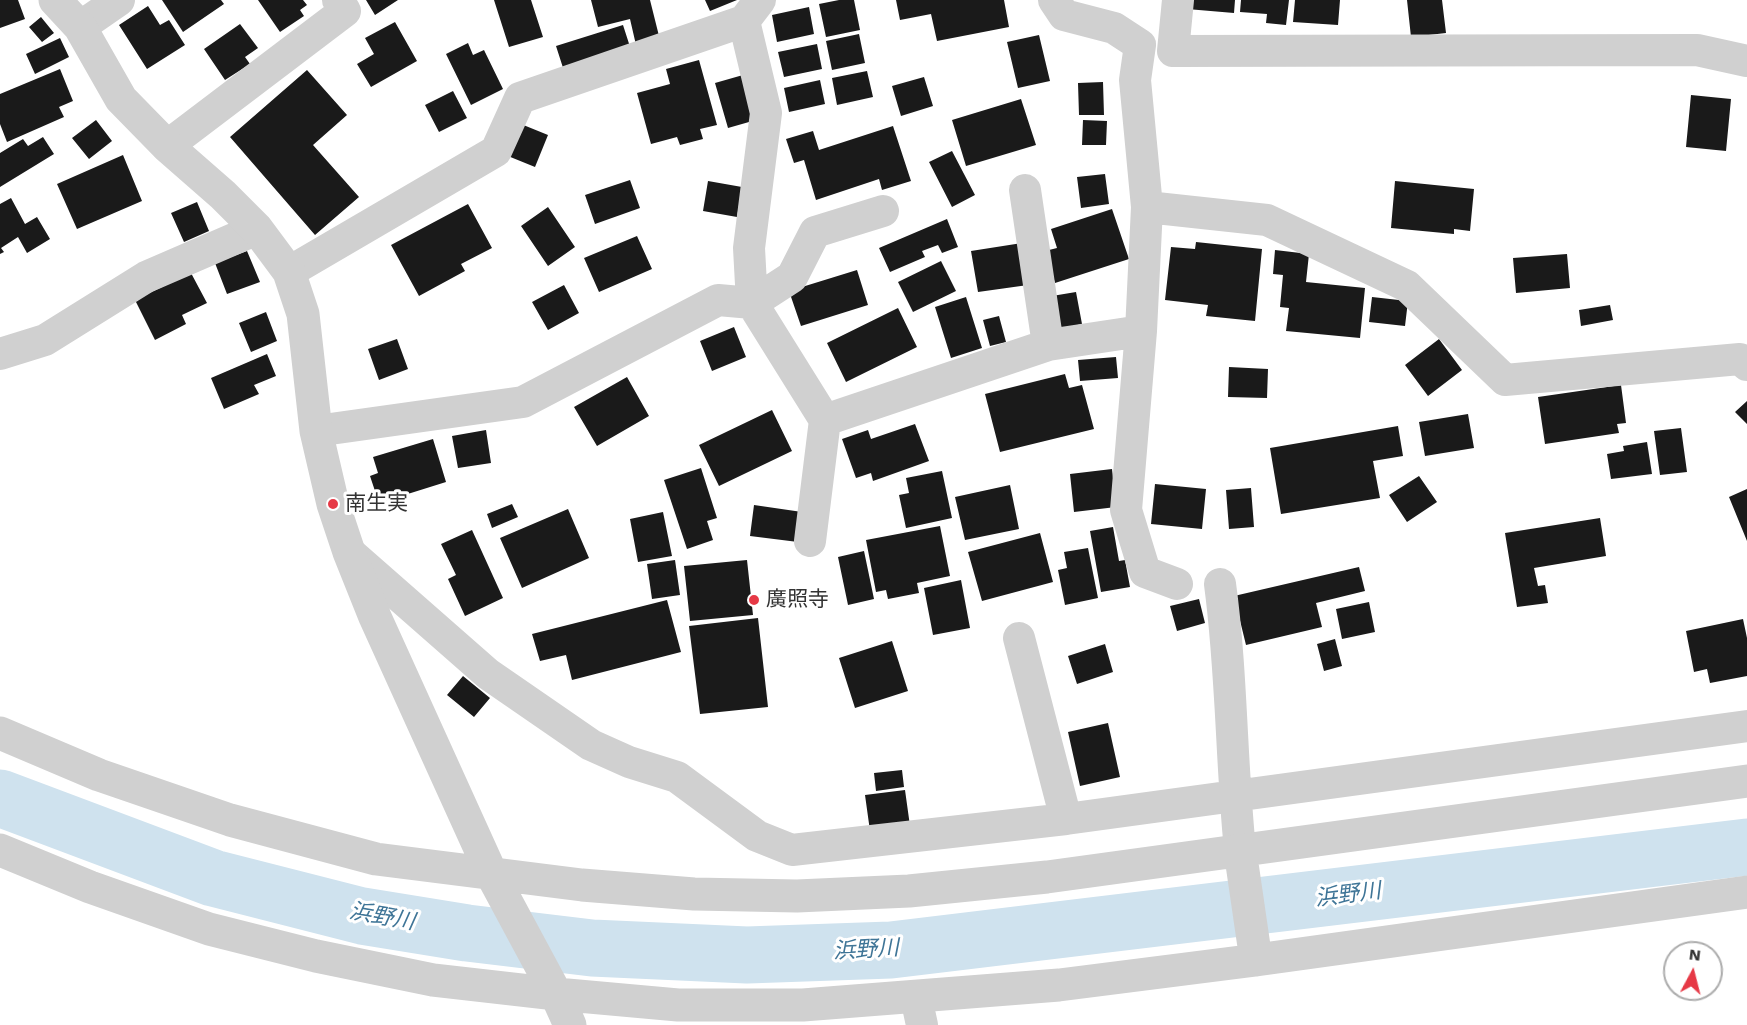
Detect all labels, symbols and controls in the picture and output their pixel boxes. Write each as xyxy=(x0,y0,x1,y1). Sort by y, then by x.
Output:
place label: 南生実 xyxy=(345,491,408,517)
marker: 南生実 xyxy=(326,497,340,511)
place label: 廣照寺 xyxy=(766,587,829,613)
marker: 廣照寺 xyxy=(747,593,761,607)
water label: 浜野川 xyxy=(1314,878,1382,912)
water label: 浜野川 xyxy=(347,898,417,936)
water label: 浜野川 xyxy=(832,935,900,965)
north arrow xyxy=(1663,941,1723,1001)
text: N xyxy=(1688,944,1702,965)

